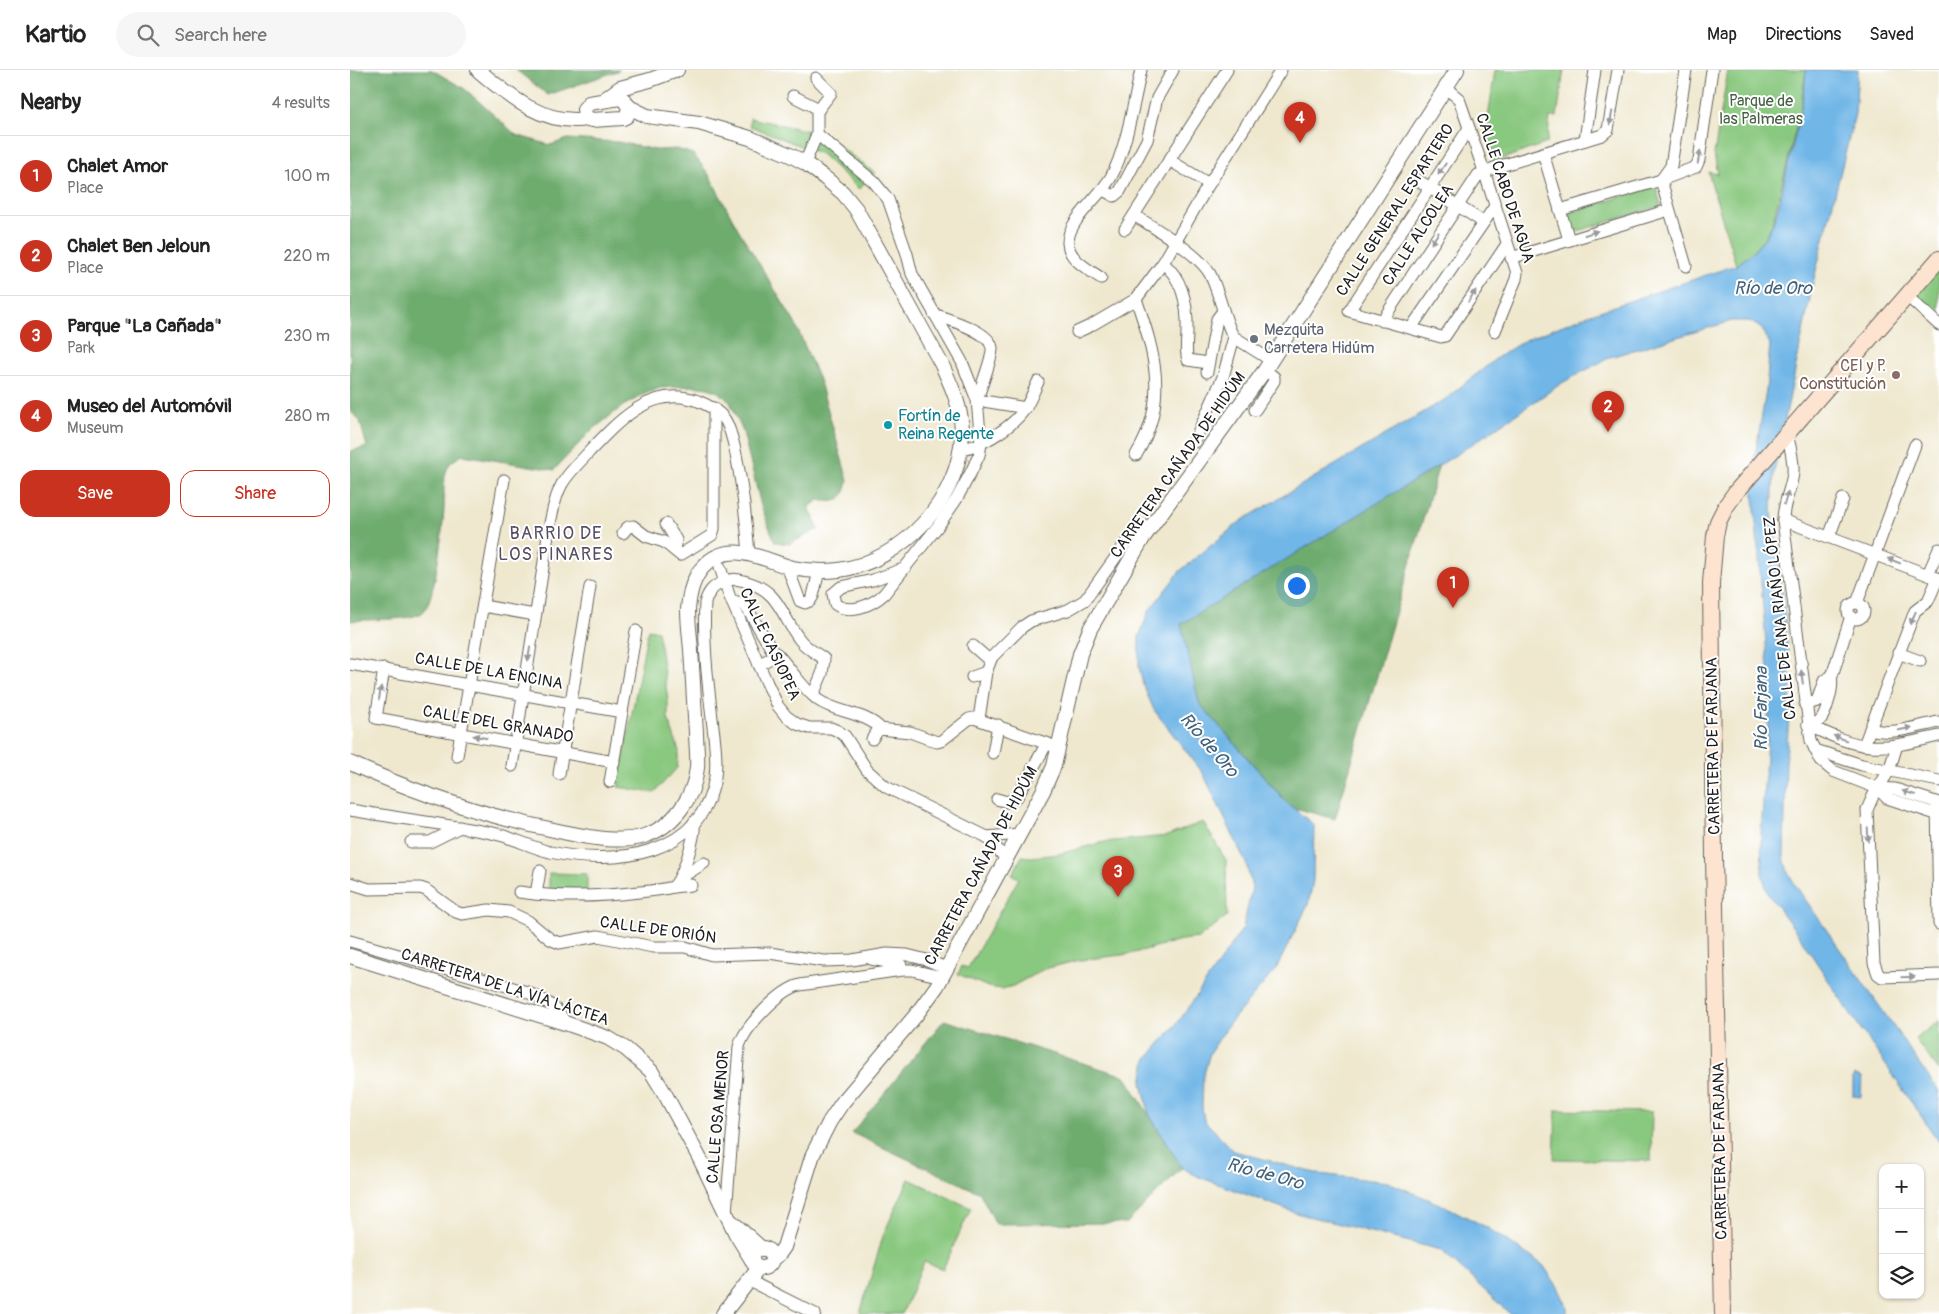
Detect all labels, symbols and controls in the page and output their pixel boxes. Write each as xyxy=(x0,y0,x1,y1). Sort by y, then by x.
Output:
search box xyxy=(116,12,466,57)
text: Kartio xyxy=(25,20,86,49)
icon: search xyxy=(134,21,162,49)
text: Search here xyxy=(174,23,267,47)
text: Map xyxy=(1707,23,1737,46)
text: Directions xyxy=(1765,23,1841,46)
text: Saved xyxy=(1869,23,1914,46)
text: Nearby xyxy=(20,89,81,116)
park label: Parque de las Palmeras xyxy=(1719,91,1803,129)
text: 4 results xyxy=(272,93,330,113)
pin: 4 xyxy=(1284,102,1316,143)
street label: CALLE CABO DE AGUA xyxy=(1471,111,1539,265)
one-way arrow xyxy=(1606,111,1614,127)
street label: CALLE GENERAL ESPARTERO xyxy=(1332,120,1458,300)
one-way arrow xyxy=(1695,149,1703,165)
text: Chalet Amor xyxy=(67,154,168,178)
one-way arrow xyxy=(1437,162,1447,175)
text: 1 xyxy=(33,166,39,186)
text: 100 m xyxy=(284,166,330,186)
text: Place xyxy=(67,178,103,198)
street label: CALLE ALCOLEA xyxy=(1378,181,1458,289)
one-way arrow xyxy=(1584,229,1599,237)
one-way arrow xyxy=(1431,231,1440,244)
text: Chalet Ben Jeloun xyxy=(67,234,210,258)
text: 2 xyxy=(32,246,40,266)
text: 220 m xyxy=(284,246,330,266)
text: Place xyxy=(67,258,103,278)
water label: Río de Oro xyxy=(1734,277,1813,300)
one-way arrow xyxy=(1467,289,1477,302)
text: Parque "La Cañada" xyxy=(67,314,222,338)
place label: Mezquita Carretera Hidúm xyxy=(1264,320,1375,358)
text: 3 xyxy=(32,326,40,346)
text: 230 m xyxy=(284,326,330,346)
marker: Mezquita Carretera Hidúm xyxy=(1248,333,1260,345)
text: Park xyxy=(67,338,95,358)
place label: CEI y P. Constitución xyxy=(1799,356,1886,394)
street label: CARRETERA CAÑADA DE HIDÚM xyxy=(1106,368,1250,562)
marker: CEI y P. Constitución xyxy=(1890,369,1902,381)
pin: 2 xyxy=(1592,391,1624,432)
text: Museo del Automóvil xyxy=(67,394,232,418)
text: 4 xyxy=(31,406,41,426)
text: 280 m xyxy=(284,406,330,426)
place label: Fortín de Reina Regente xyxy=(898,406,994,444)
text: Museum xyxy=(67,418,123,438)
marker: Fortín de Reina Regente xyxy=(882,419,894,431)
button: Save xyxy=(20,470,170,517)
button: Share xyxy=(180,470,330,517)
one-way arrow xyxy=(1782,491,1790,506)
street label: CALLE DE ANA RIAÑO LÓPEZ xyxy=(1758,515,1801,721)
district label: BARRIO DE LOS PINARES xyxy=(498,522,614,566)
one-way arrow xyxy=(1886,557,1901,564)
pin: 1 xyxy=(1437,567,1469,608)
your location xyxy=(1284,573,1310,599)
street label: CALLE CASIOPEA xyxy=(735,585,805,703)
one-way arrow xyxy=(1908,611,1916,625)
one-way arrow xyxy=(525,646,533,662)
street label: CALLE DE LA ENCINA xyxy=(413,648,565,694)
street label: CARRETERA DE FARJANA xyxy=(1701,657,1725,835)
water label: Río Farjana xyxy=(1750,665,1773,751)
one-way arrow xyxy=(1798,669,1806,685)
one-way arrow xyxy=(376,685,384,701)
street label: CALLE DEL GRANADO xyxy=(421,701,575,747)
water label: Río de Oro xyxy=(1175,708,1244,783)
one-way arrow xyxy=(1897,725,1912,733)
one-way arrow xyxy=(471,733,487,741)
one-way arrow xyxy=(1832,734,1847,742)
street label: CARRETERA CAÑADA DE HIDÚM xyxy=(920,763,1042,969)
one-way arrow xyxy=(1901,789,1916,797)
one-way arrow xyxy=(1865,827,1873,843)
pin: 3 xyxy=(1102,856,1134,897)
street label: CALLE DE ORIÓN xyxy=(598,911,718,948)
street label: CARRETERA DE LA VÍA LÁCTEA xyxy=(399,944,611,1030)
one-way arrow xyxy=(1900,972,1916,980)
street label: CALLE OSA MENOR xyxy=(702,1049,734,1185)
street label: CARRETERA DE FARJANA xyxy=(1708,1062,1732,1240)
water label: Río de Oro xyxy=(1224,1153,1307,1196)
map controls xyxy=(1879,1164,1924,1299)
button: + xyxy=(1879,1164,1924,1209)
button: − xyxy=(1879,1209,1924,1254)
button: layers xyxy=(1879,1254,1924,1299)

